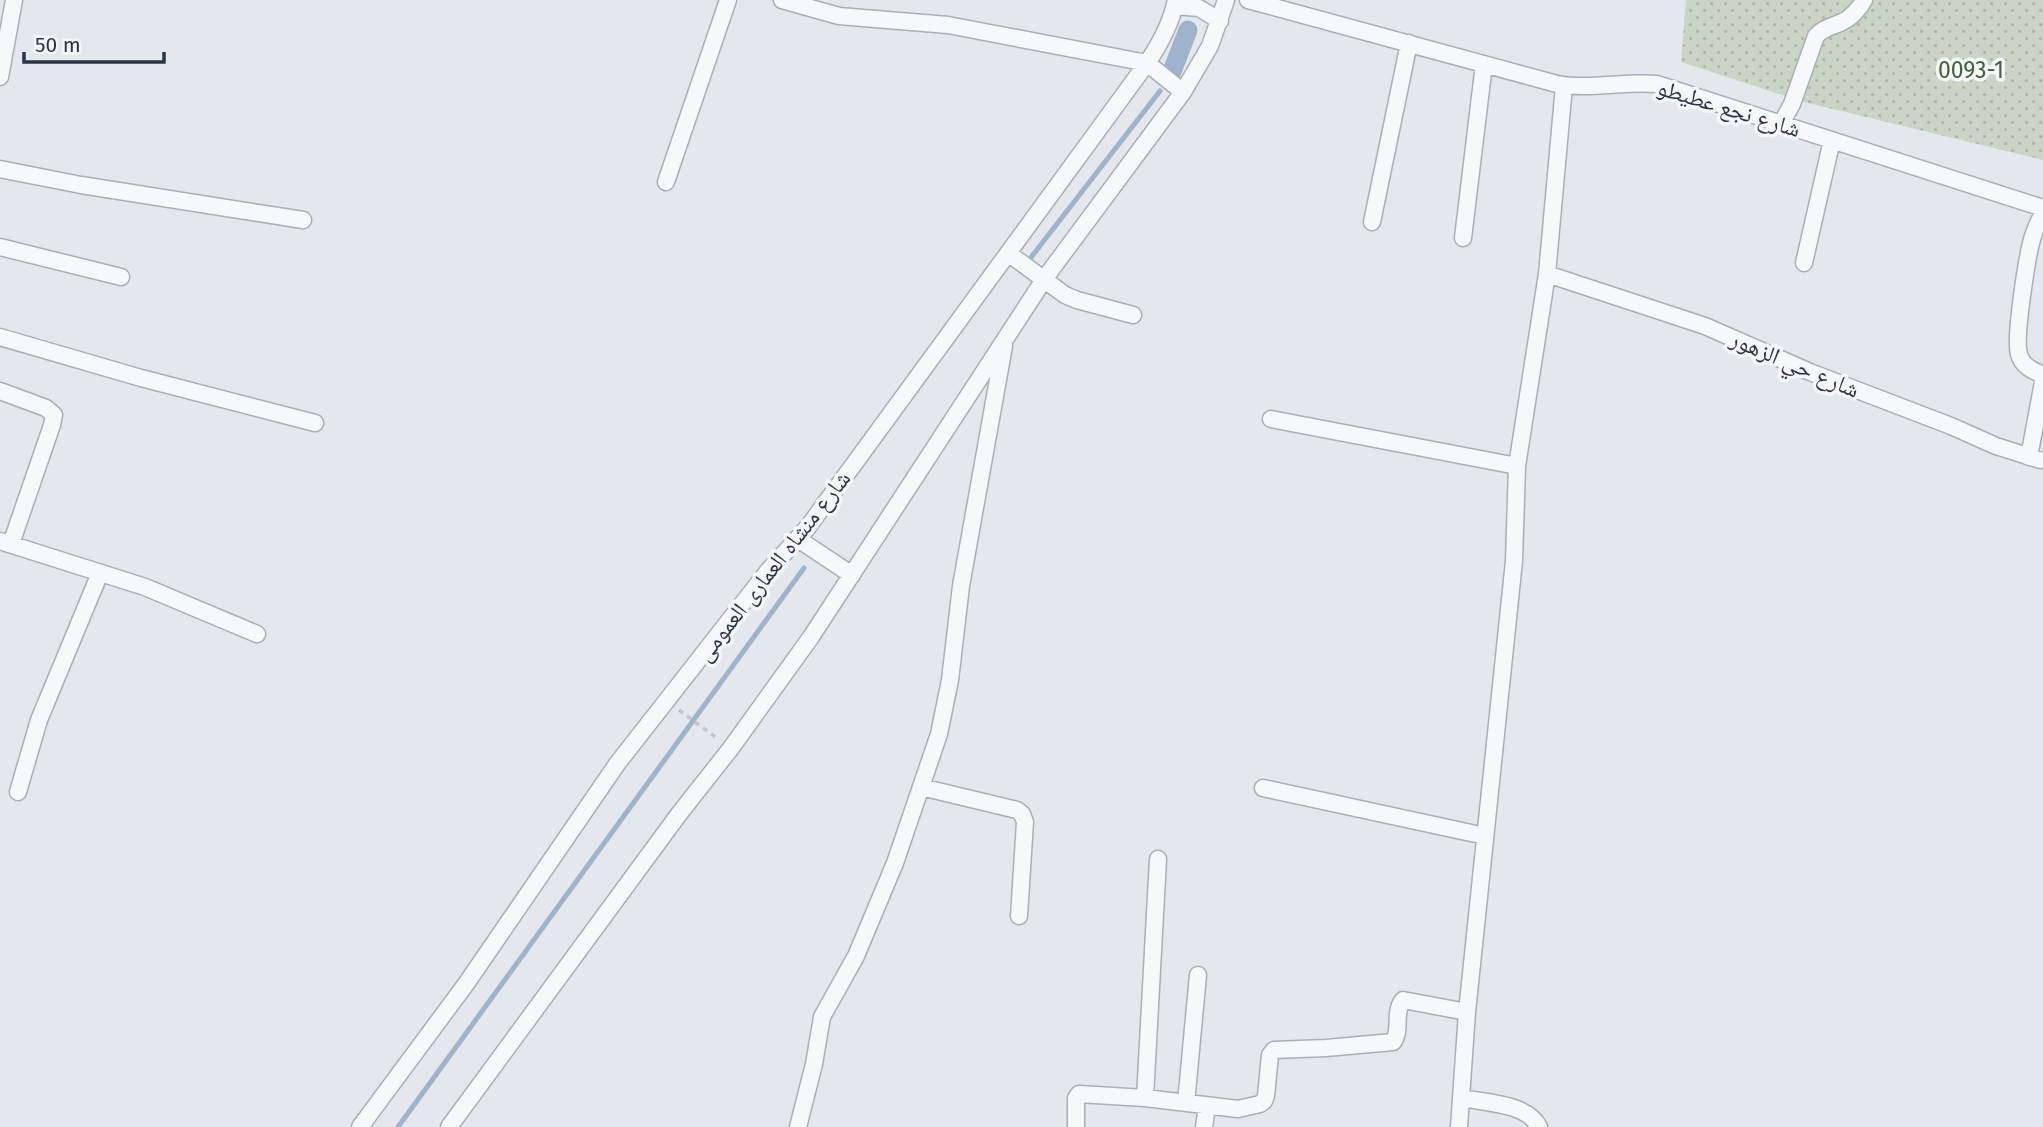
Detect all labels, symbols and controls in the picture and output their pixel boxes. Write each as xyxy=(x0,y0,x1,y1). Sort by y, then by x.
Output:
scale bar xyxy=(24,21,164,65)
text: 50 m xyxy=(35,32,81,58)
park label: 0093-1 xyxy=(1938,56,2004,84)
street label: شارع نجع عطيطو xyxy=(1654,73,1804,144)
street label: شارع حي الزهور xyxy=(1724,324,1864,408)
street label: شارع منشاه العمارى العمومى xyxy=(690,465,857,668)

